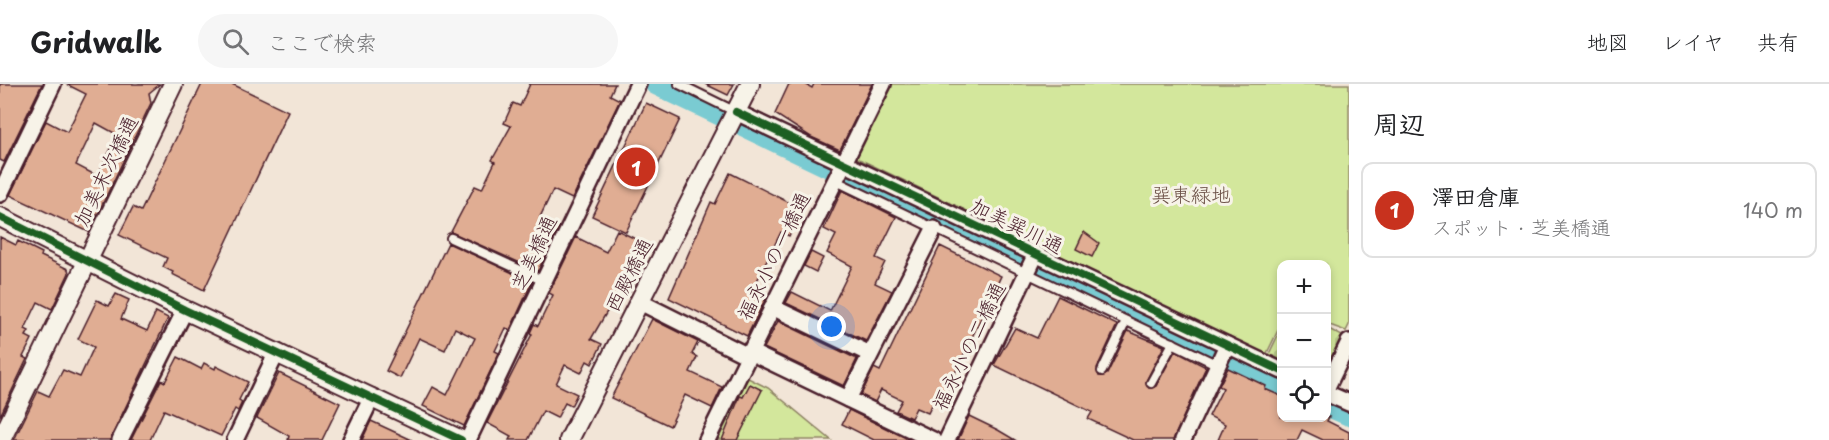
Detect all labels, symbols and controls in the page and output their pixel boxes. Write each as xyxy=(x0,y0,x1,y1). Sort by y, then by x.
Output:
search box xyxy=(198,14,618,68)
text: Gridwalk xyxy=(30,20,162,63)
icon: search xyxy=(219,25,252,58)
text: ここで検索 xyxy=(267,25,377,58)
text: 地図 xyxy=(1587,25,1629,57)
text: レイヤ xyxy=(1662,25,1724,57)
text: 共有 xyxy=(1757,25,1799,57)
text: 周辺 xyxy=(1373,104,1425,143)
street label: 加美末次橋通 xyxy=(65,110,145,231)
pin: 1 xyxy=(616,144,656,190)
park label: 巽東緑地 xyxy=(1151,179,1231,209)
text: 澤田倉庫 xyxy=(1432,179,1520,212)
street label: 福永小の一橋通 xyxy=(729,186,817,325)
street label: 加美巽川通 xyxy=(966,190,1069,261)
text: 1 xyxy=(1390,195,1399,225)
text: 140 m xyxy=(1743,195,1803,225)
street label: 芝美橋通 xyxy=(503,210,564,295)
text: スポット · 芝美橋通 xyxy=(1432,212,1611,242)
street label: 西殿橋通 xyxy=(597,232,660,317)
map controls xyxy=(1277,260,1331,422)
button: + xyxy=(1277,260,1331,314)
street label: 福永小の二橋通 xyxy=(924,276,1012,415)
your location xyxy=(817,312,846,341)
button: − xyxy=(1277,314,1331,368)
button: locate xyxy=(1277,368,1331,422)

